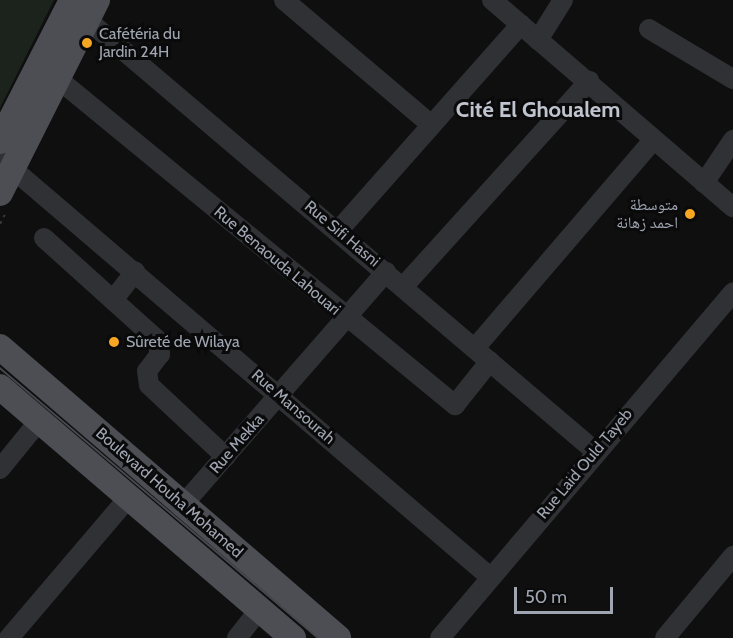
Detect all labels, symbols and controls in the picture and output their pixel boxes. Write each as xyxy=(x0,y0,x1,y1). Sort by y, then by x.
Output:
place label: Cafétéria du Jardin 24H xyxy=(99,24,180,62)
marker: Cafétéria du Jardin 24H xyxy=(80,36,94,50)
district label: Cité El Ghoualem xyxy=(456,97,620,123)
place label: متوسطة احمد زهانة xyxy=(616,195,678,233)
street label: Rue Sifi Hasni xyxy=(300,197,384,271)
street label: Rue Benaouda Lahouari xyxy=(210,203,344,319)
marker: متوسطة احمد زهانة xyxy=(683,207,697,221)
place label: Sûreté de Wilaya xyxy=(126,332,240,352)
marker: Sûreté de Wilaya xyxy=(107,335,121,349)
street label: Rue Mansourah xyxy=(247,366,339,448)
street label: Rue Laid Ould Tayeb xyxy=(533,405,637,523)
street label: Rue Mekka xyxy=(206,410,268,478)
street label: Boulevard Houha Mohamed xyxy=(92,424,246,562)
scale bar xyxy=(517,575,616,613)
text: 50 m xyxy=(525,586,567,608)

